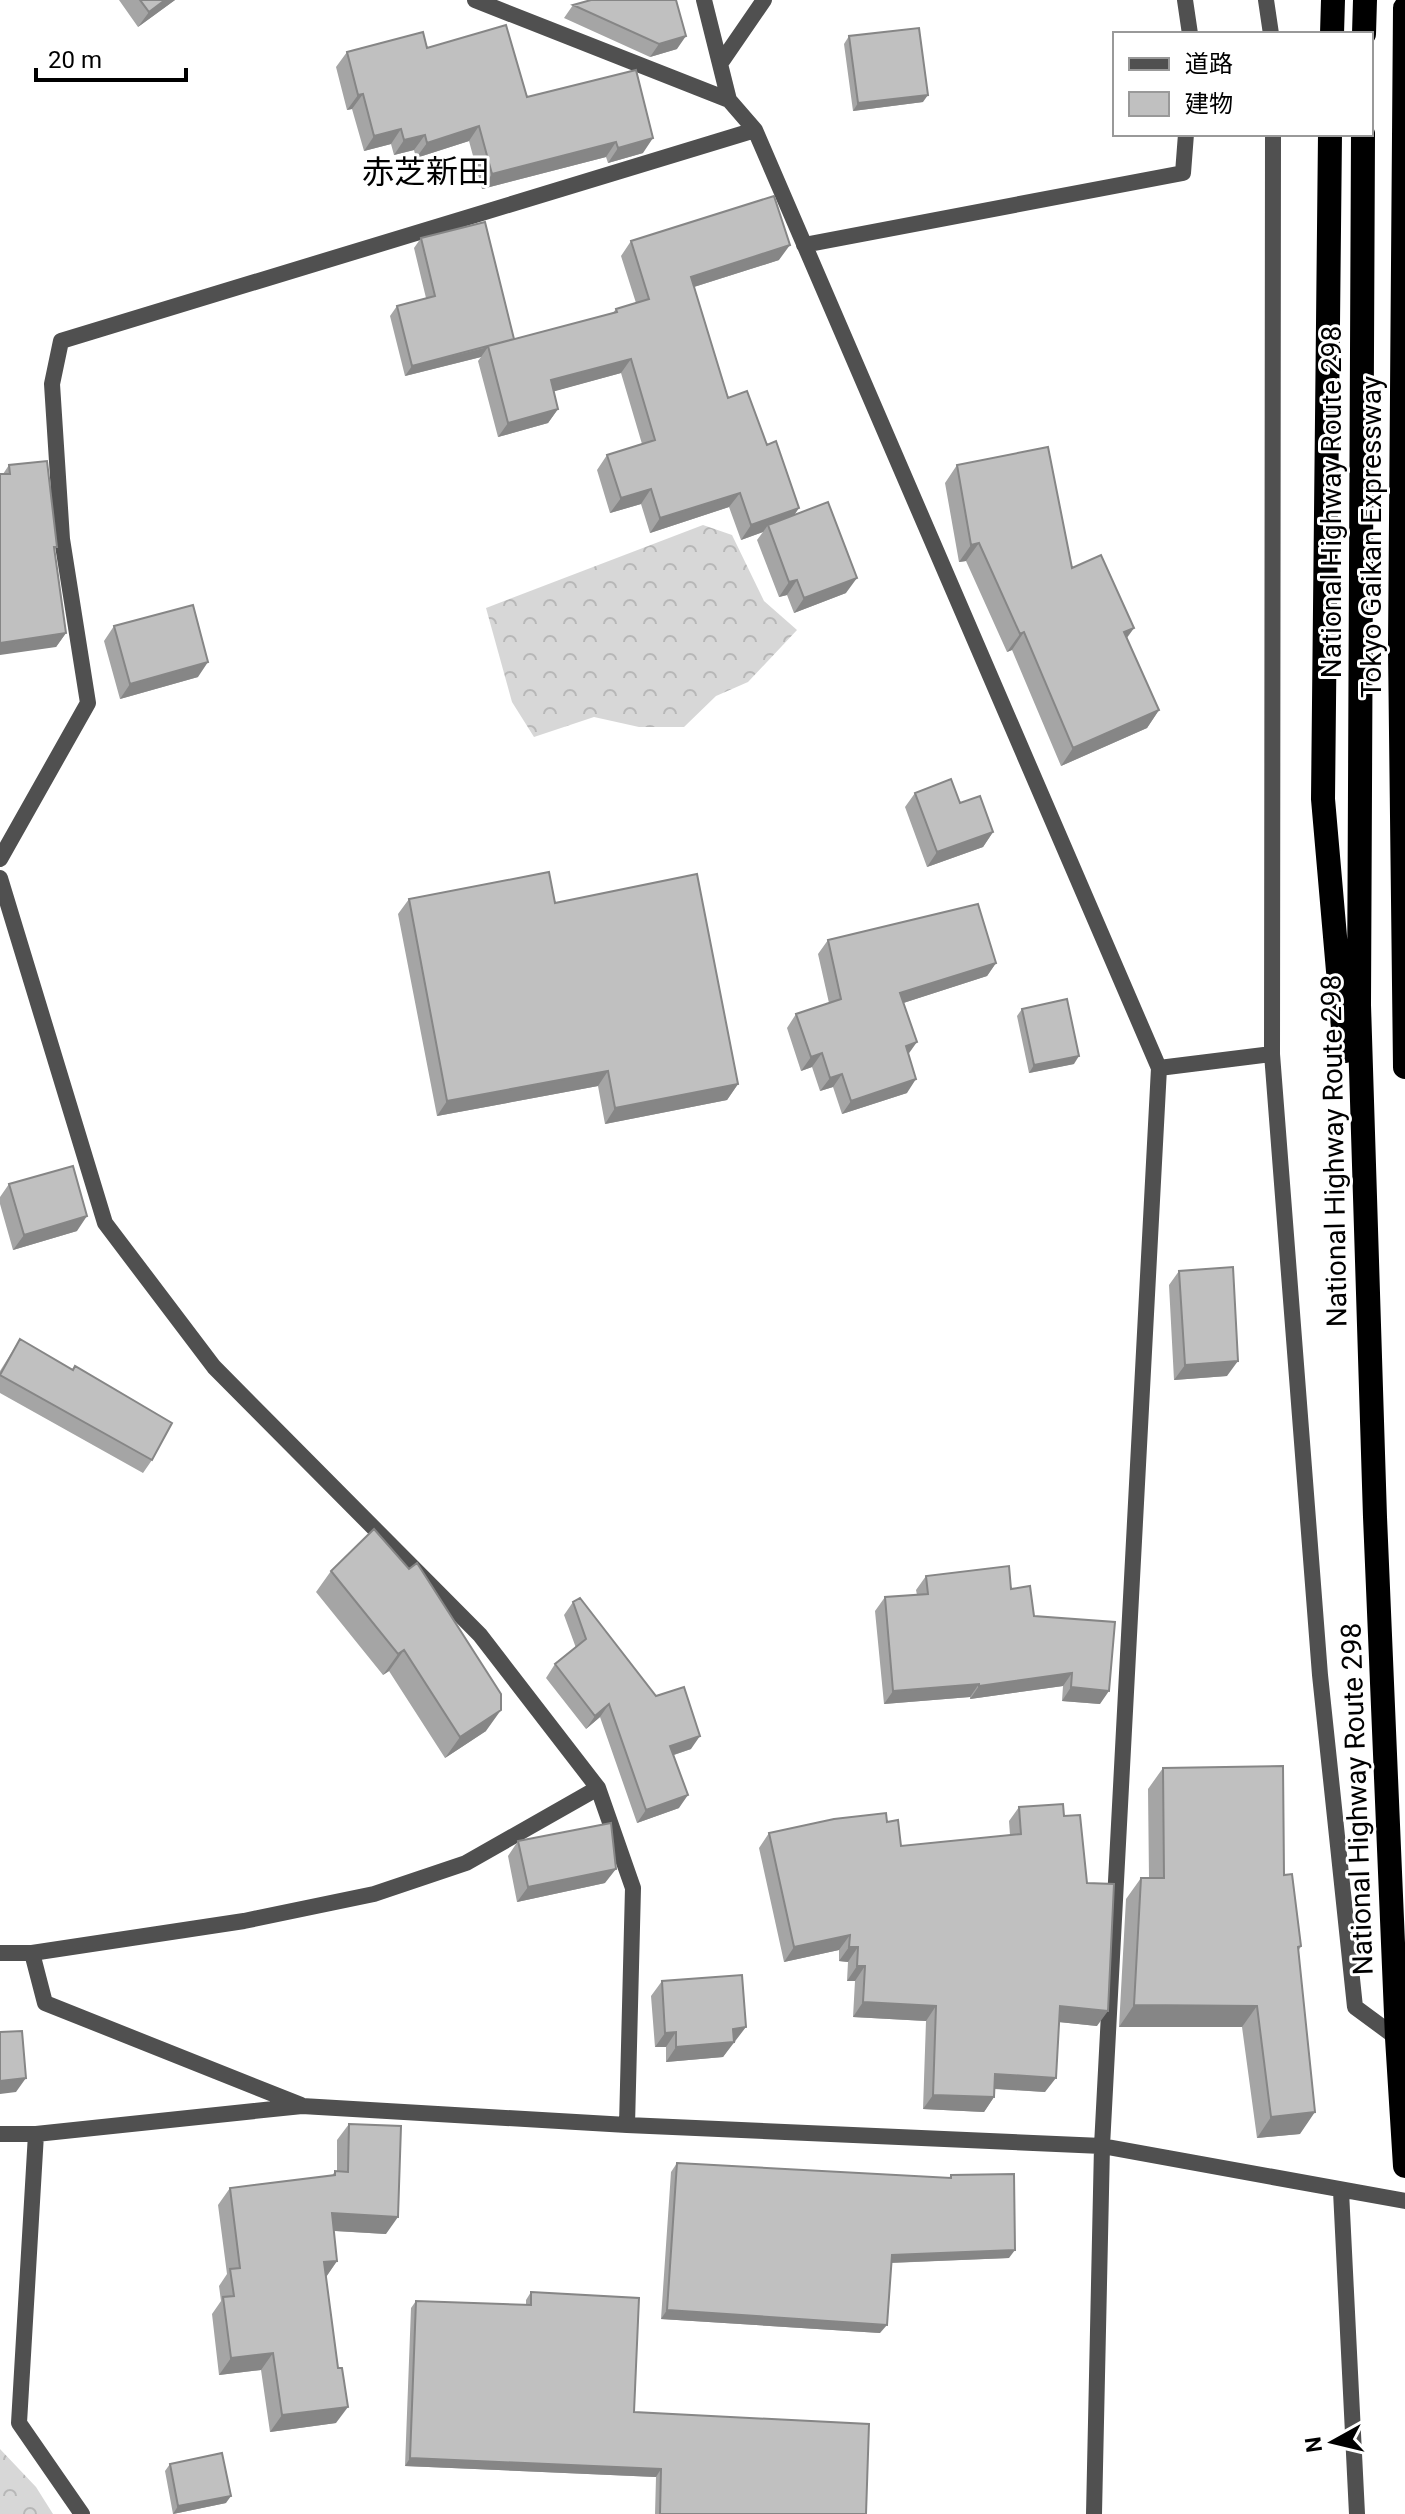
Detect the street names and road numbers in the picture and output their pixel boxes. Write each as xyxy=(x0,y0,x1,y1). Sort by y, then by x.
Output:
street label: National Highway Route 298 xyxy=(1315,326,1348,678)
street label: Tokyo Gaikan Expressway xyxy=(1355,376,1388,698)
street label: National Highway Route 298 xyxy=(1314,974,1354,1328)
street label: National Highway Route 298 xyxy=(1334,1622,1380,1976)

